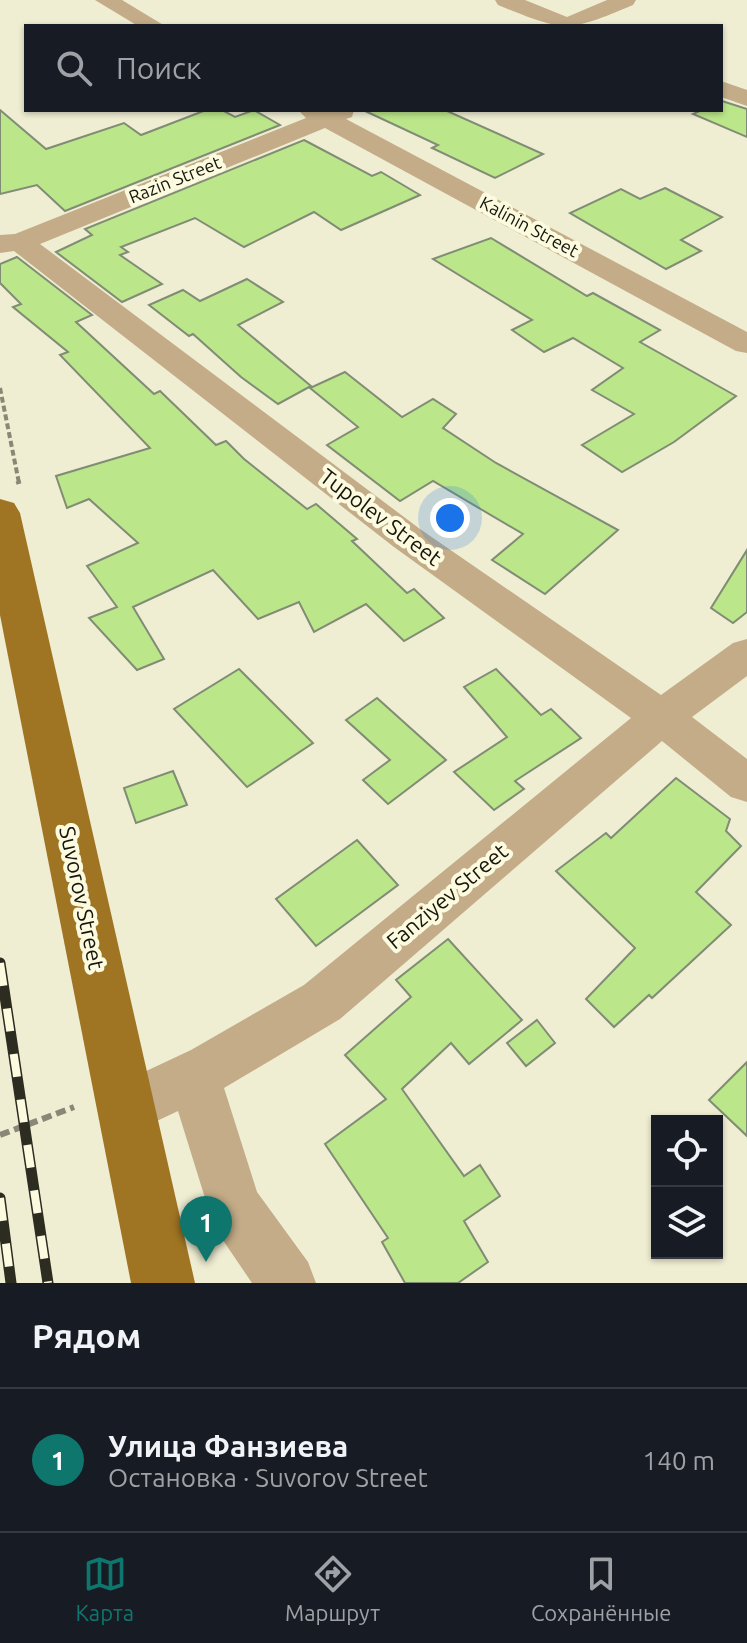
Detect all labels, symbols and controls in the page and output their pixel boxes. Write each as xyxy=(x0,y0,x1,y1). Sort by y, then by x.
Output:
search box xyxy=(24,24,723,112)
icon: search xyxy=(52,46,96,90)
text: Поиск xyxy=(116,51,201,85)
street label: Razin Street xyxy=(126,151,224,207)
street label: Kalinin Street xyxy=(477,192,582,260)
street label: Tupolev Street xyxy=(316,463,447,570)
your location xyxy=(430,498,470,538)
street label: Suvorov Street xyxy=(55,824,110,972)
street label: Fanziyev Street xyxy=(381,838,512,953)
map controls xyxy=(651,1115,723,1259)
button: locate xyxy=(651,1115,723,1187)
button: layers xyxy=(651,1187,723,1259)
pin: 1 xyxy=(180,1196,232,1262)
text: Рядом xyxy=(32,1316,141,1354)
text: Улица Фанзиева xyxy=(108,1429,348,1463)
text: 1 xyxy=(51,1446,65,1475)
text: 140 m xyxy=(643,1446,715,1475)
text: Остановка · Suvorov Street xyxy=(108,1463,428,1492)
tab: Карта xyxy=(75,1552,134,1625)
tab: Маршрут xyxy=(285,1552,380,1625)
tab: Сохранённые xyxy=(531,1552,672,1625)

